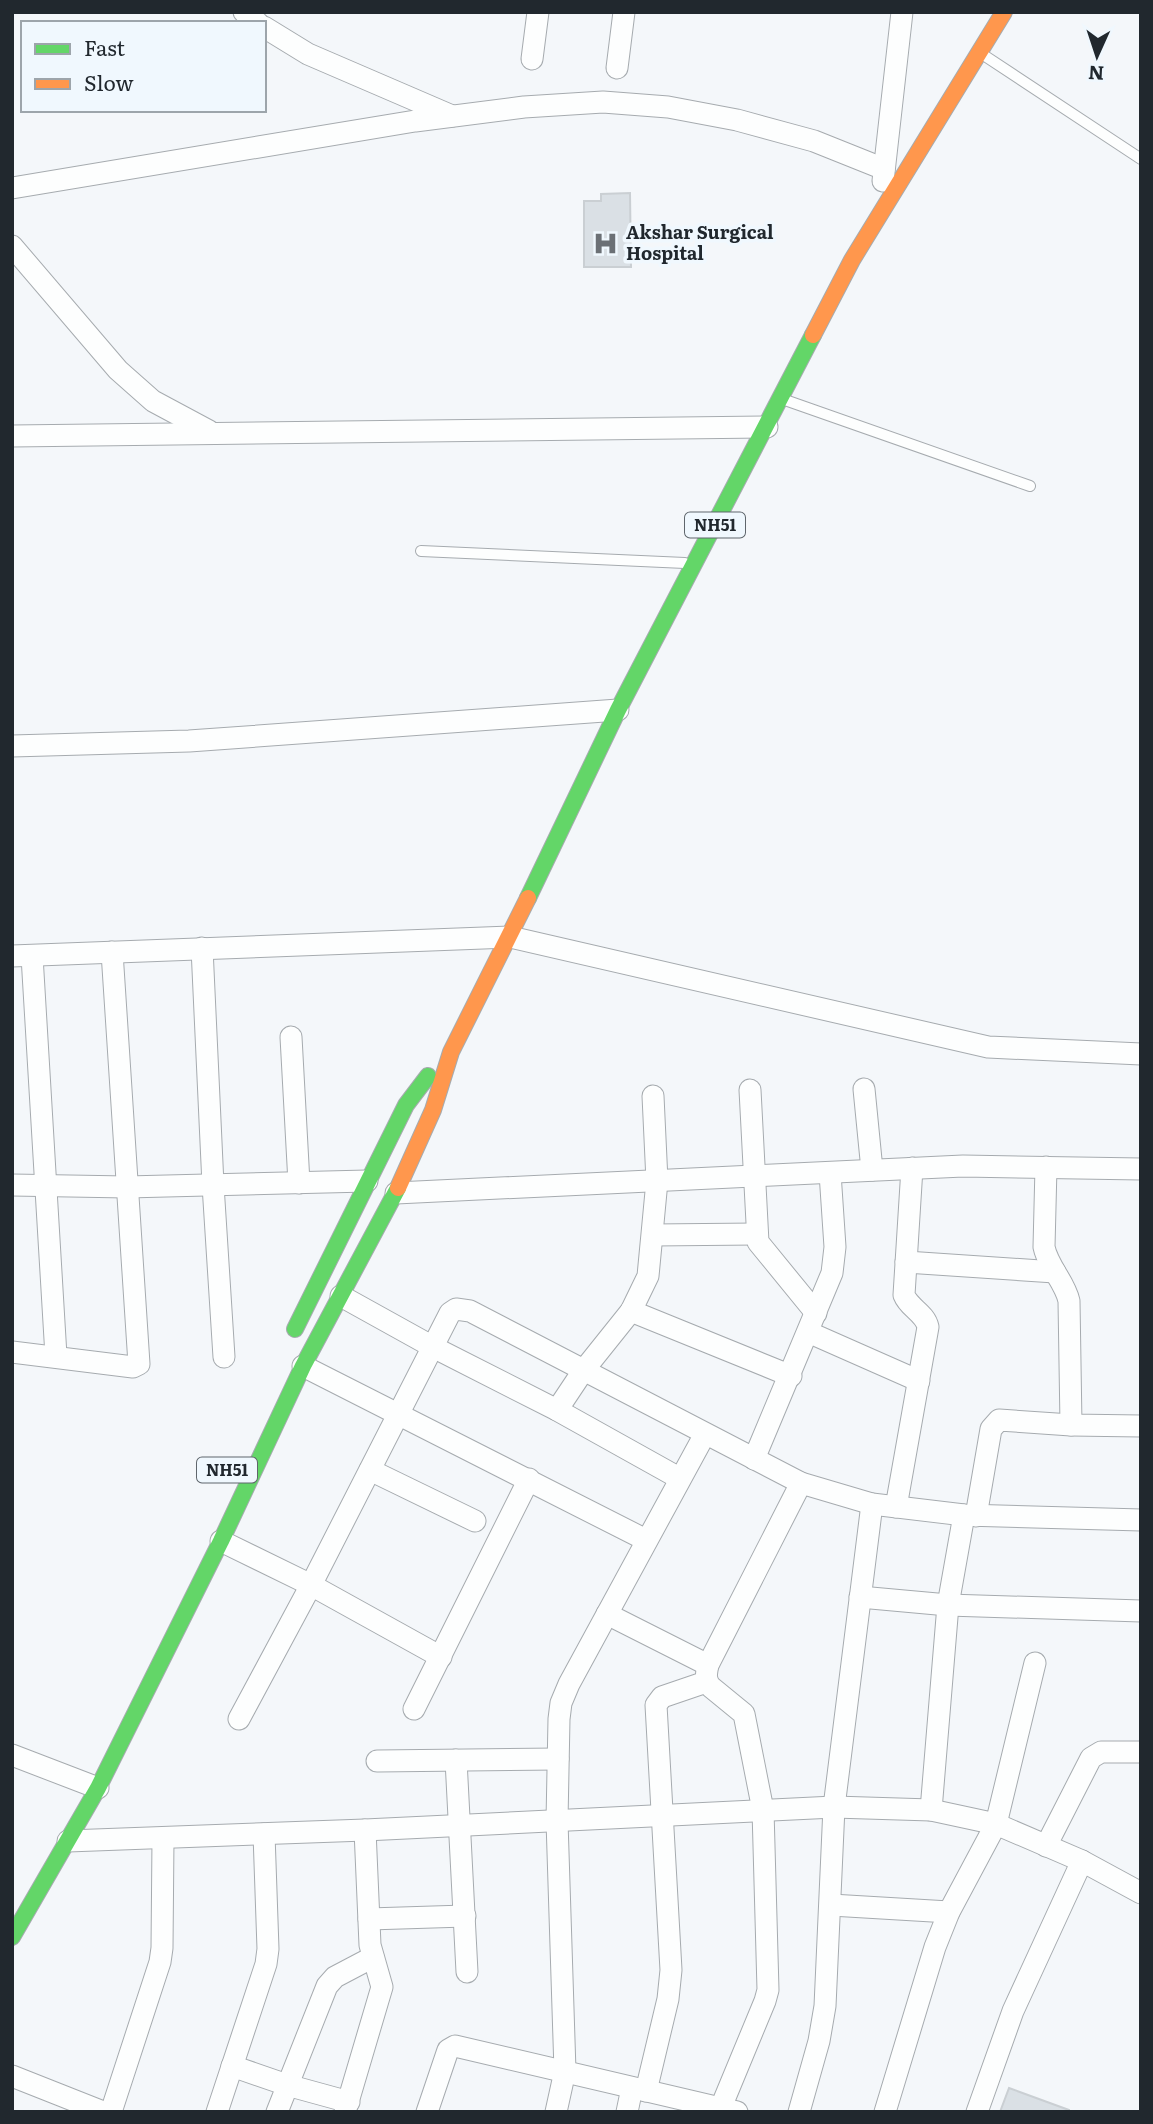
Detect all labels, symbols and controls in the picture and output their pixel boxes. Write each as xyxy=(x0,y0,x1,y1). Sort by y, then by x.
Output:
legend xyxy=(21,21,266,112)
north arrow xyxy=(1062,21,1132,91)
text: Fast xyxy=(84,31,125,62)
text: N xyxy=(1087,60,1105,88)
text: Slow xyxy=(84,66,134,97)
place label: Akshar Surgical Hospital xyxy=(626,218,774,266)
hospital icon: Akshar Surgical Hospital xyxy=(592,229,620,257)
road number: NH51 xyxy=(685,512,745,538)
road number: NH51 xyxy=(197,1458,257,1482)

